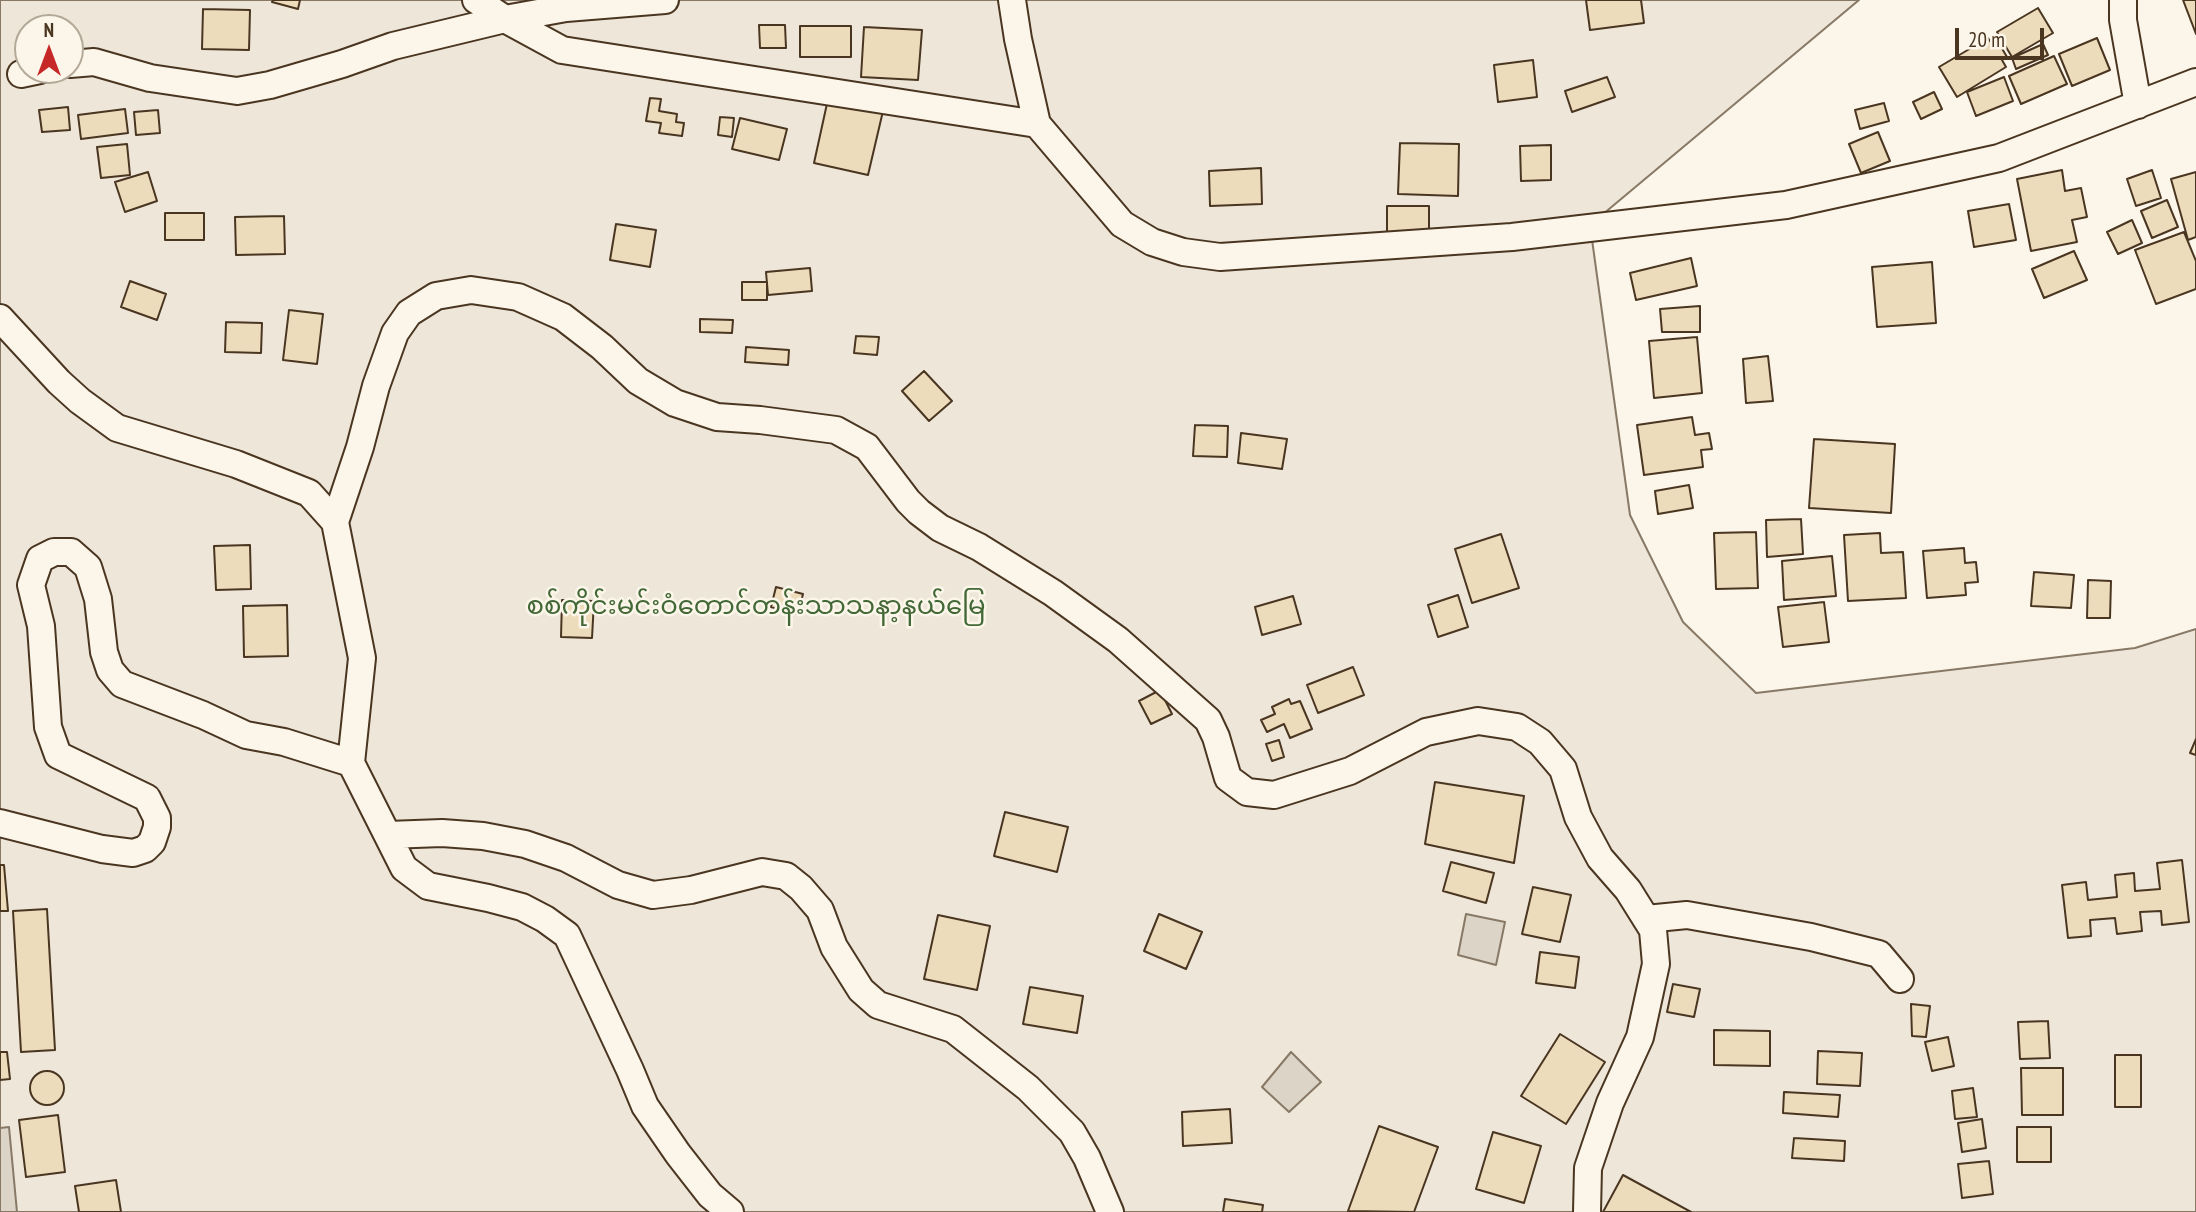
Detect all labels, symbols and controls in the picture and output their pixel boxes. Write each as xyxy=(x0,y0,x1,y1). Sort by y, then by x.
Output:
north arrow xyxy=(14,14,84,84)
scale bar xyxy=(1958,14,2047,58)
text: N xyxy=(44,18,54,42)
text: 20 m xyxy=(1968,26,2005,53)
park label: စစ်ကိုင်းမင်းဝံတောင်တန်းသာသနာ့နယ်မြေ xyxy=(526,591,986,623)

